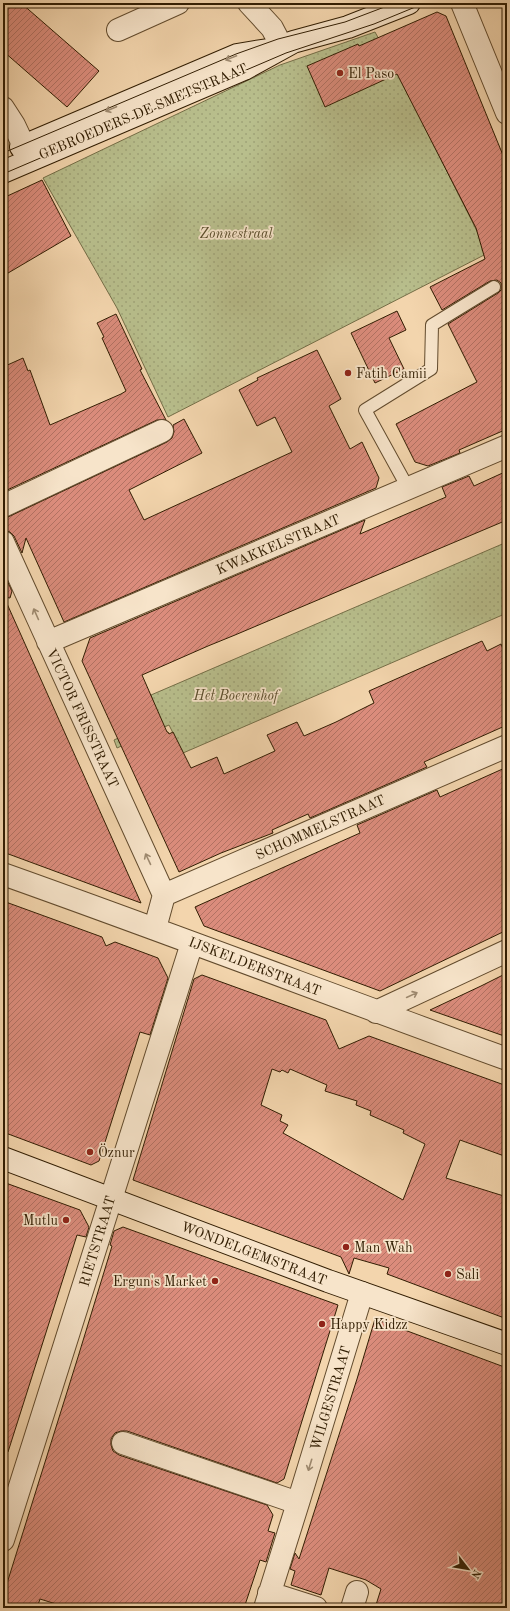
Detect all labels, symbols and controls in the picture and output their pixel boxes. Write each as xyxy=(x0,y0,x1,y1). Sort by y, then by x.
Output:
one-way arrow xyxy=(225,55,237,62)
street label: GEBROEDERS DE SMETSTRAAT xyxy=(37,61,250,162)
place label: El Paso xyxy=(348,67,394,81)
marker: El Paso xyxy=(335,68,345,78)
one-way arrow xyxy=(105,105,117,113)
park label: Zonnestraal xyxy=(199,227,273,241)
place label: Fatih Camii xyxy=(356,367,427,381)
marker: Fatih Camii xyxy=(343,368,353,378)
street label: KWAKKELSTRAAT xyxy=(214,512,342,577)
one-way arrow xyxy=(31,608,39,620)
street label: VICTOR FRISSTRAAT xyxy=(44,647,121,790)
park label: Het Boerenhof xyxy=(192,689,281,704)
street label: SCHOMMELSTRAAT xyxy=(253,793,387,863)
one-way arrow xyxy=(144,854,151,866)
street label: IJSKELDERSTRAAT xyxy=(186,935,323,999)
one-way arrow xyxy=(405,991,417,998)
place label: Öznur xyxy=(98,1143,135,1160)
marker: Öznur xyxy=(85,1147,95,1157)
street label: RIETSTRAAT xyxy=(78,1194,118,1288)
place label: Mutlu xyxy=(23,1214,59,1228)
marker: Mutlu xyxy=(61,1215,71,1225)
street label: WONDELGEMSTRAAT xyxy=(179,1220,328,1288)
place label: Man Wah xyxy=(354,1241,413,1255)
marker: Man Wah xyxy=(341,1242,351,1252)
place label: Sali xyxy=(456,1268,479,1282)
marker: Sali xyxy=(443,1269,453,1279)
place label: Ergun's Market xyxy=(113,1275,207,1289)
marker: Ergun's Market xyxy=(210,1276,220,1286)
place label: Happy Kidzz xyxy=(330,1318,408,1332)
marker: Happy Kidzz xyxy=(317,1319,327,1329)
street label: WILGESTRAAT xyxy=(308,1344,354,1452)
one-way arrow xyxy=(306,1458,313,1471)
north arrow xyxy=(448,1549,488,1589)
text: N xyxy=(468,1567,482,1580)

